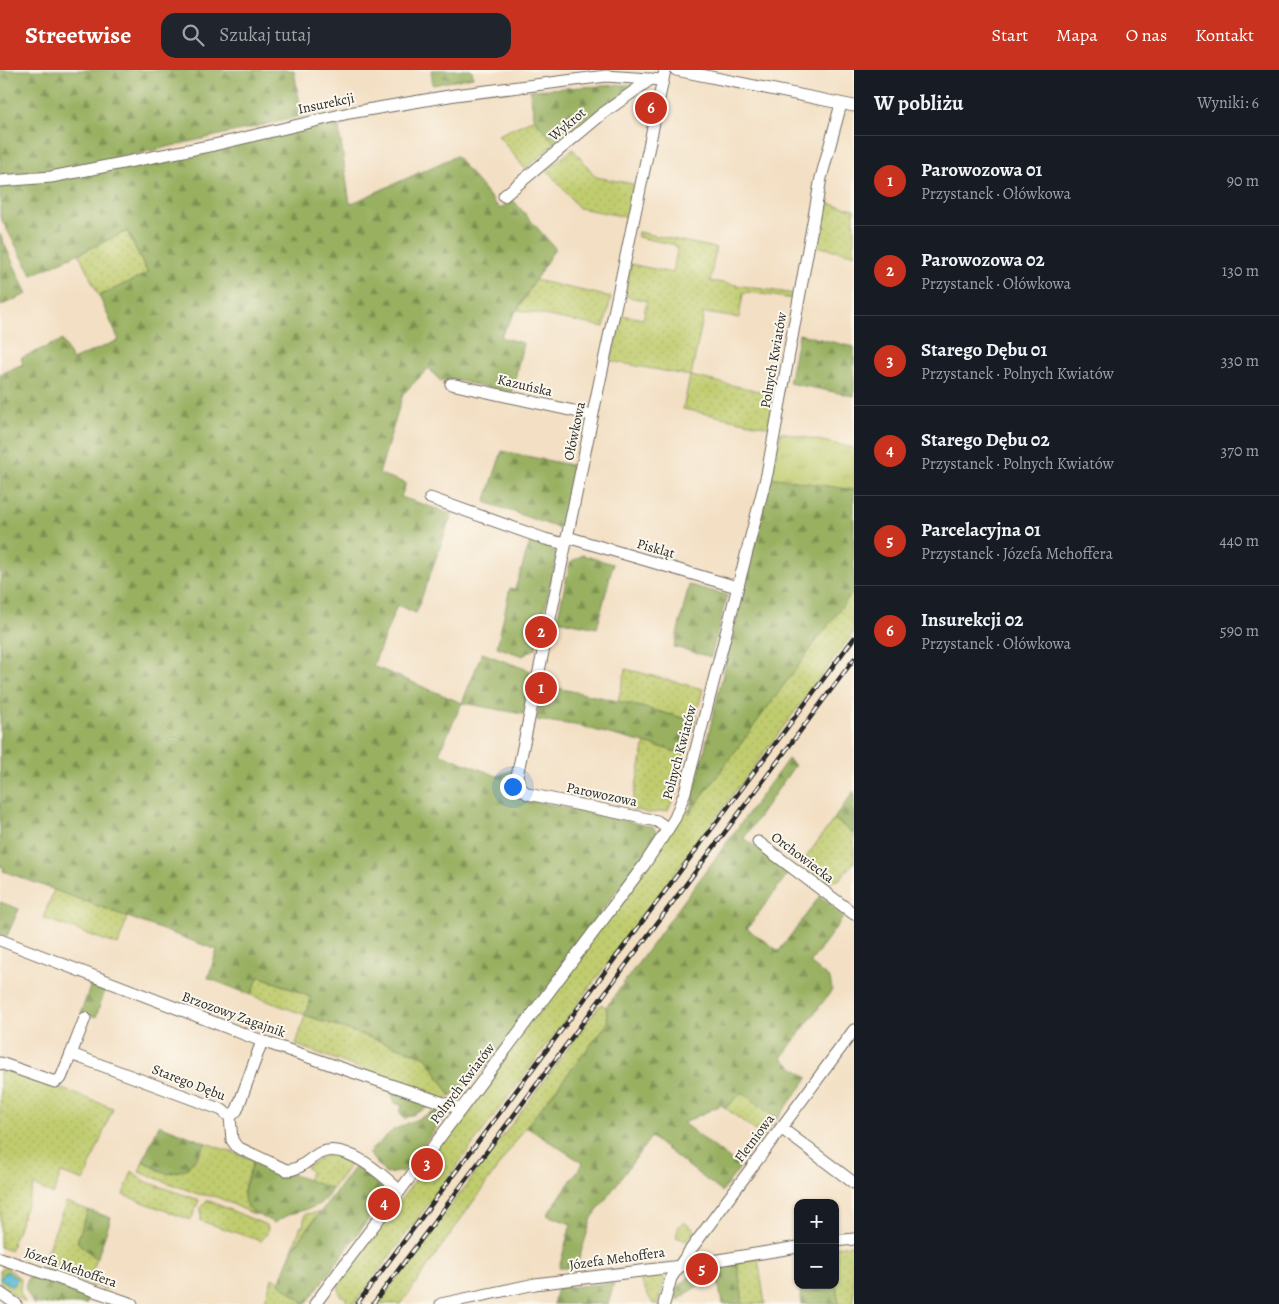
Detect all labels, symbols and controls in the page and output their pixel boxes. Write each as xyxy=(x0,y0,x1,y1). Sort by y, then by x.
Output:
search box xyxy=(161,13,511,58)
text: Streetwise xyxy=(25,19,131,51)
icon: search xyxy=(179,21,207,49)
text: Szukaj tutaj xyxy=(219,22,311,48)
text: Start xyxy=(992,23,1028,47)
text: Mapa xyxy=(1056,23,1098,47)
text: O nas xyxy=(1126,23,1167,47)
text: Kontakt xyxy=(1195,23,1254,47)
street label: Insurekcji xyxy=(296,88,356,119)
pin: 6 xyxy=(635,89,667,127)
text: W pobliżu xyxy=(874,89,963,117)
text: Wyniki: 6 xyxy=(1197,92,1259,114)
street label: Wykrot xyxy=(544,103,590,146)
text: Parowozowa 01 xyxy=(921,157,1042,183)
text: 1 xyxy=(887,170,893,192)
text: 90 m xyxy=(1227,170,1259,192)
text: Przystanek · Ołówkowa xyxy=(921,183,1071,205)
text: Parowozowa 02 xyxy=(921,247,1045,273)
text: 2 xyxy=(886,260,894,282)
text: 130 m xyxy=(1222,260,1259,282)
text: Przystanek · Ołówkowa xyxy=(921,273,1071,295)
street label: Polnych Kwiatów xyxy=(756,311,791,410)
text: Starego Dębu 01 xyxy=(921,337,1047,363)
text: 3 xyxy=(887,350,893,372)
text: 330 m xyxy=(1221,350,1259,372)
text: Przystanek · Polnych Kwiatów xyxy=(921,363,1114,385)
street label: Kazuńska xyxy=(496,370,555,401)
street label: Ołówkowa xyxy=(559,399,590,462)
text: Starego Dębu 02 xyxy=(921,427,1050,453)
text: 4 xyxy=(886,440,894,462)
text: 370 m xyxy=(1221,440,1259,462)
text: Przystanek · Polnych Kwiatów xyxy=(921,453,1114,475)
text: Parcelacyjna 01 xyxy=(921,517,1041,543)
text: 5 xyxy=(887,530,893,552)
text: 440 m xyxy=(1219,530,1259,552)
street label: Piskląt xyxy=(635,534,677,563)
text: Przystanek · Józefa Mehoffera xyxy=(921,543,1113,565)
text: Insurekcji 02 xyxy=(921,607,1023,633)
pin: 2 xyxy=(525,613,557,651)
text: 6 xyxy=(886,620,894,642)
text: 590 m xyxy=(1220,620,1259,642)
text: Przystanek · Ołówkowa xyxy=(921,633,1071,655)
pin: 1 xyxy=(525,669,557,707)
street label: Polnych Kwiatów xyxy=(658,703,701,801)
your location xyxy=(500,774,526,800)
street label: Parowozowa xyxy=(565,778,640,811)
street label: Orchowiecka xyxy=(767,827,838,888)
street label: Brzozowy Zagajnik xyxy=(179,987,288,1042)
street label: Polnych Kwiatów xyxy=(426,1039,499,1128)
street label: Starego Dębu xyxy=(149,1060,229,1105)
street label: Fletniowa xyxy=(730,1110,779,1166)
pin: 3 xyxy=(411,1145,443,1183)
pin: 4 xyxy=(368,1185,400,1223)
map controls xyxy=(794,1199,839,1289)
button: + xyxy=(794,1199,839,1244)
street label: Józefa Mehoffera xyxy=(568,1242,667,1275)
street label: Józefa Mehoffera xyxy=(22,1243,120,1292)
button: − xyxy=(794,1244,839,1289)
pin: 5 xyxy=(686,1250,718,1288)

